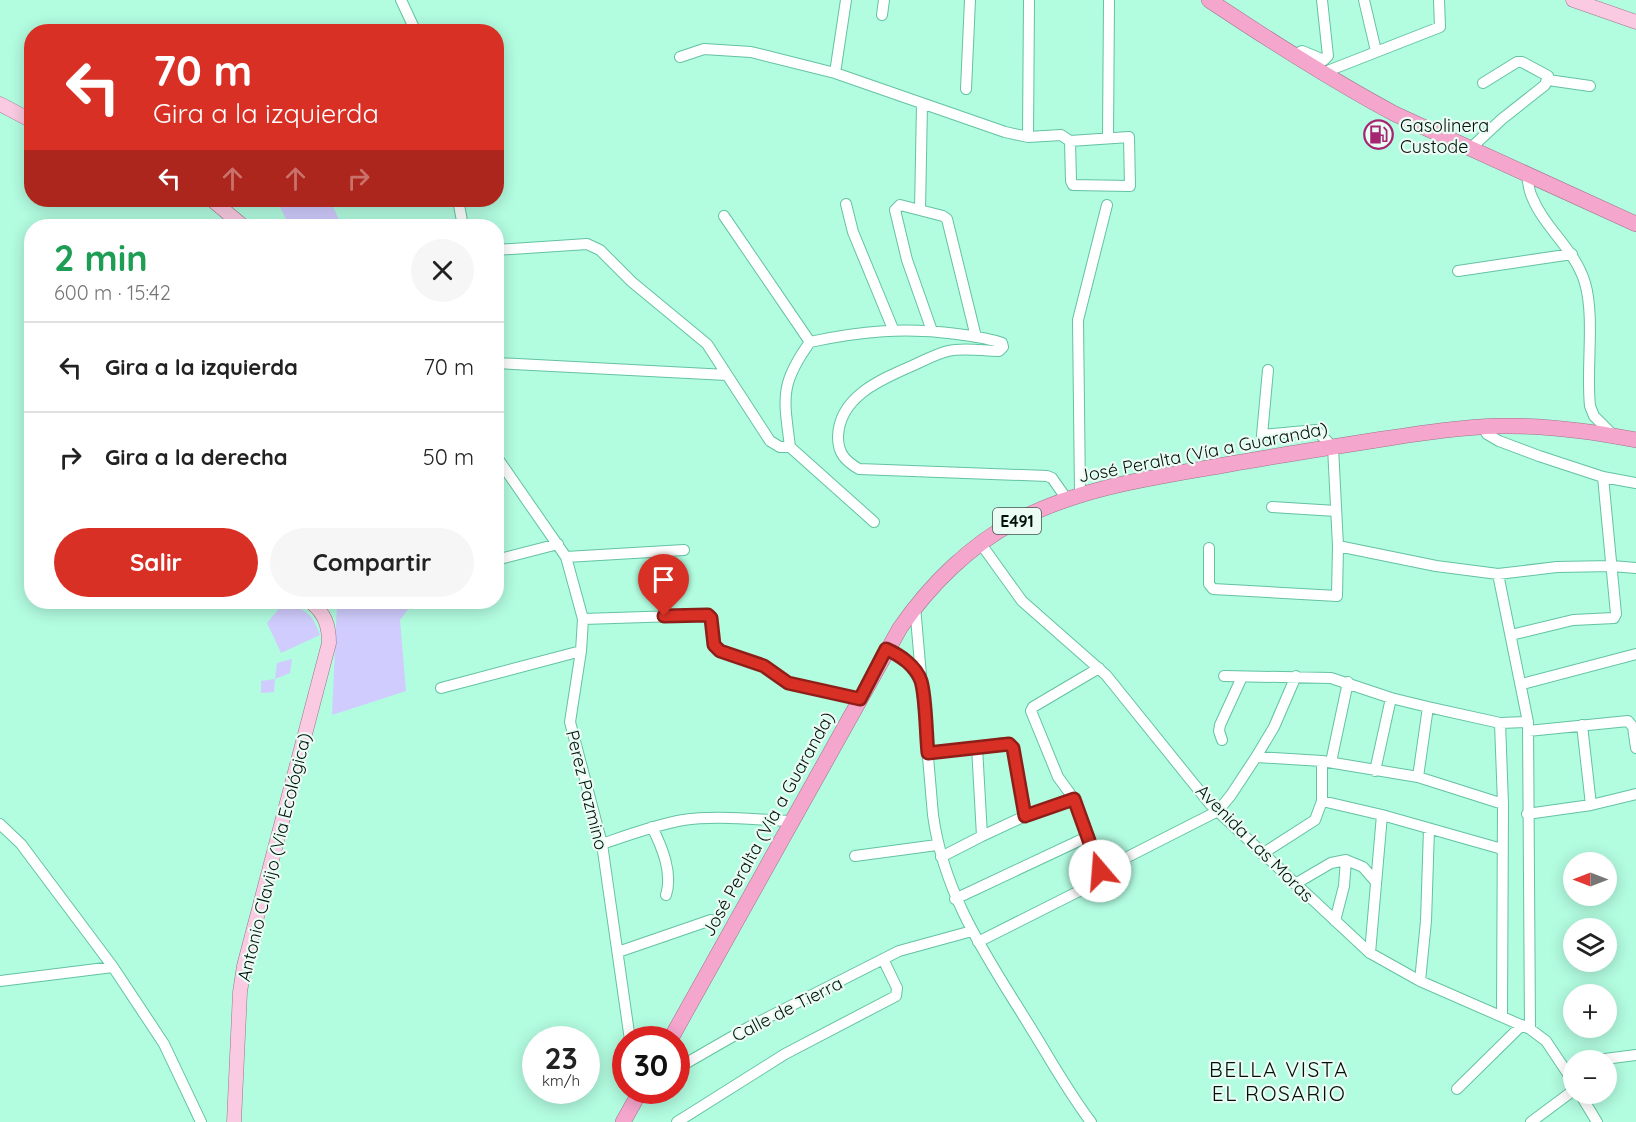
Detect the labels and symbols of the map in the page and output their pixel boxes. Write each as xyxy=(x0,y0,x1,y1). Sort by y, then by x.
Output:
place label: Gasolinera Custode xyxy=(1400,114,1489,158)
fuel station icon: Gasolinera Custode xyxy=(1363,119,1395,151)
street label: José Peralta (Vía a Guaranda) xyxy=(1076,417,1330,487)
road number: E491 xyxy=(993,508,1041,534)
pin xyxy=(638,554,689,616)
street label: José Peralta (Vía a Guaranda) xyxy=(696,708,840,940)
street label: Perez Pazmino xyxy=(561,728,613,852)
street label: Antonio Clavijo (Via Ecológica) xyxy=(232,730,316,984)
street label: Avenida Las Moras xyxy=(1191,779,1319,907)
position arrow xyxy=(1068,839,1132,903)
north arrow xyxy=(1563,852,1617,906)
street label: Calle de Tierra xyxy=(728,971,846,1047)
speed limit sign: 30 xyxy=(612,1026,690,1104)
district label: BELLA VISTA EL ROSARIO xyxy=(1209,1056,1349,1106)

